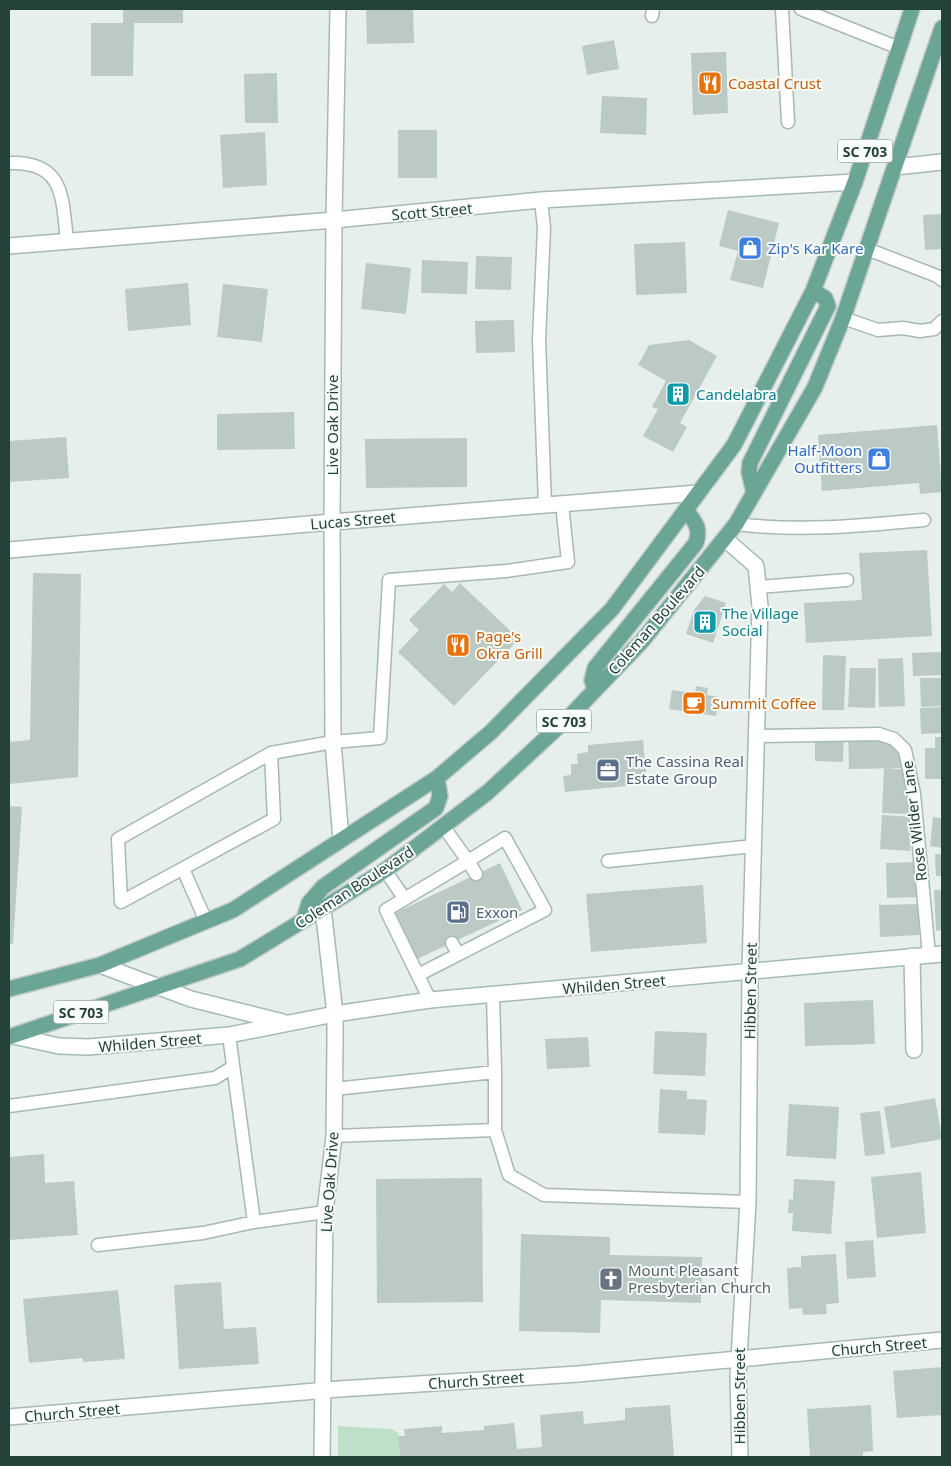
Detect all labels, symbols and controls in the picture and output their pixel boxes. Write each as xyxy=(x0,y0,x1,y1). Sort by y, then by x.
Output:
restaurant icon: Coastal Crust xyxy=(697,70,723,96)
place label: Coastal Crust xyxy=(728,73,822,93)
road number: SC 703 xyxy=(838,140,892,162)
street label: Scott Street xyxy=(391,197,474,224)
shop icon: Zip's Kar Kare xyxy=(737,235,763,261)
place label: Zip's Kar Kare xyxy=(768,238,863,258)
street label: Live Oak Drive xyxy=(322,375,342,475)
building icon: Candelabra xyxy=(665,381,691,407)
place label: Candelabra xyxy=(696,384,777,404)
place label: Half-Moon Outfitters xyxy=(788,440,862,477)
shop icon: Half-Moon Outfitters xyxy=(866,446,892,472)
street label: Lucas Street xyxy=(309,506,397,534)
street label: Coleman Boulevard xyxy=(603,561,709,679)
place label: The Village Social xyxy=(722,603,799,640)
building icon: The Village Social xyxy=(692,609,718,635)
place label: Page's Okra Grill xyxy=(476,626,543,663)
restaurant icon: Page's Okra Grill xyxy=(445,632,471,658)
cafe icon: Summit Coffee xyxy=(681,690,707,716)
place label: Summit Coffee xyxy=(712,693,817,713)
road number: SC 703 xyxy=(536,709,592,732)
place label: The Cassina Real Estate Group xyxy=(626,751,744,788)
office icon: The Cassina Real Estate Group xyxy=(595,757,621,783)
street label: Rose Wilder Lane xyxy=(897,760,931,882)
street label: Coleman Boulevard xyxy=(291,841,417,933)
fuel station icon: Exxon xyxy=(445,899,471,925)
place label: Exxon xyxy=(476,902,518,922)
street label: Hibben Street xyxy=(739,942,761,1040)
street label: Whilden Street xyxy=(561,969,667,998)
road number: SC 703 xyxy=(54,1000,108,1024)
street label: Whilden Street xyxy=(97,1027,203,1056)
street label: Live Oak Drive xyxy=(316,1131,342,1233)
place label: Mount Pleasant Presbyterian Church xyxy=(628,1260,771,1297)
church icon: Mount Pleasant Presbyterian Church xyxy=(598,1266,624,1292)
street label: Church Street xyxy=(830,1332,928,1360)
street label: Hibben Street xyxy=(729,1347,749,1444)
street label: Church Street xyxy=(427,1367,525,1393)
street label: Church Street xyxy=(23,1398,121,1426)

